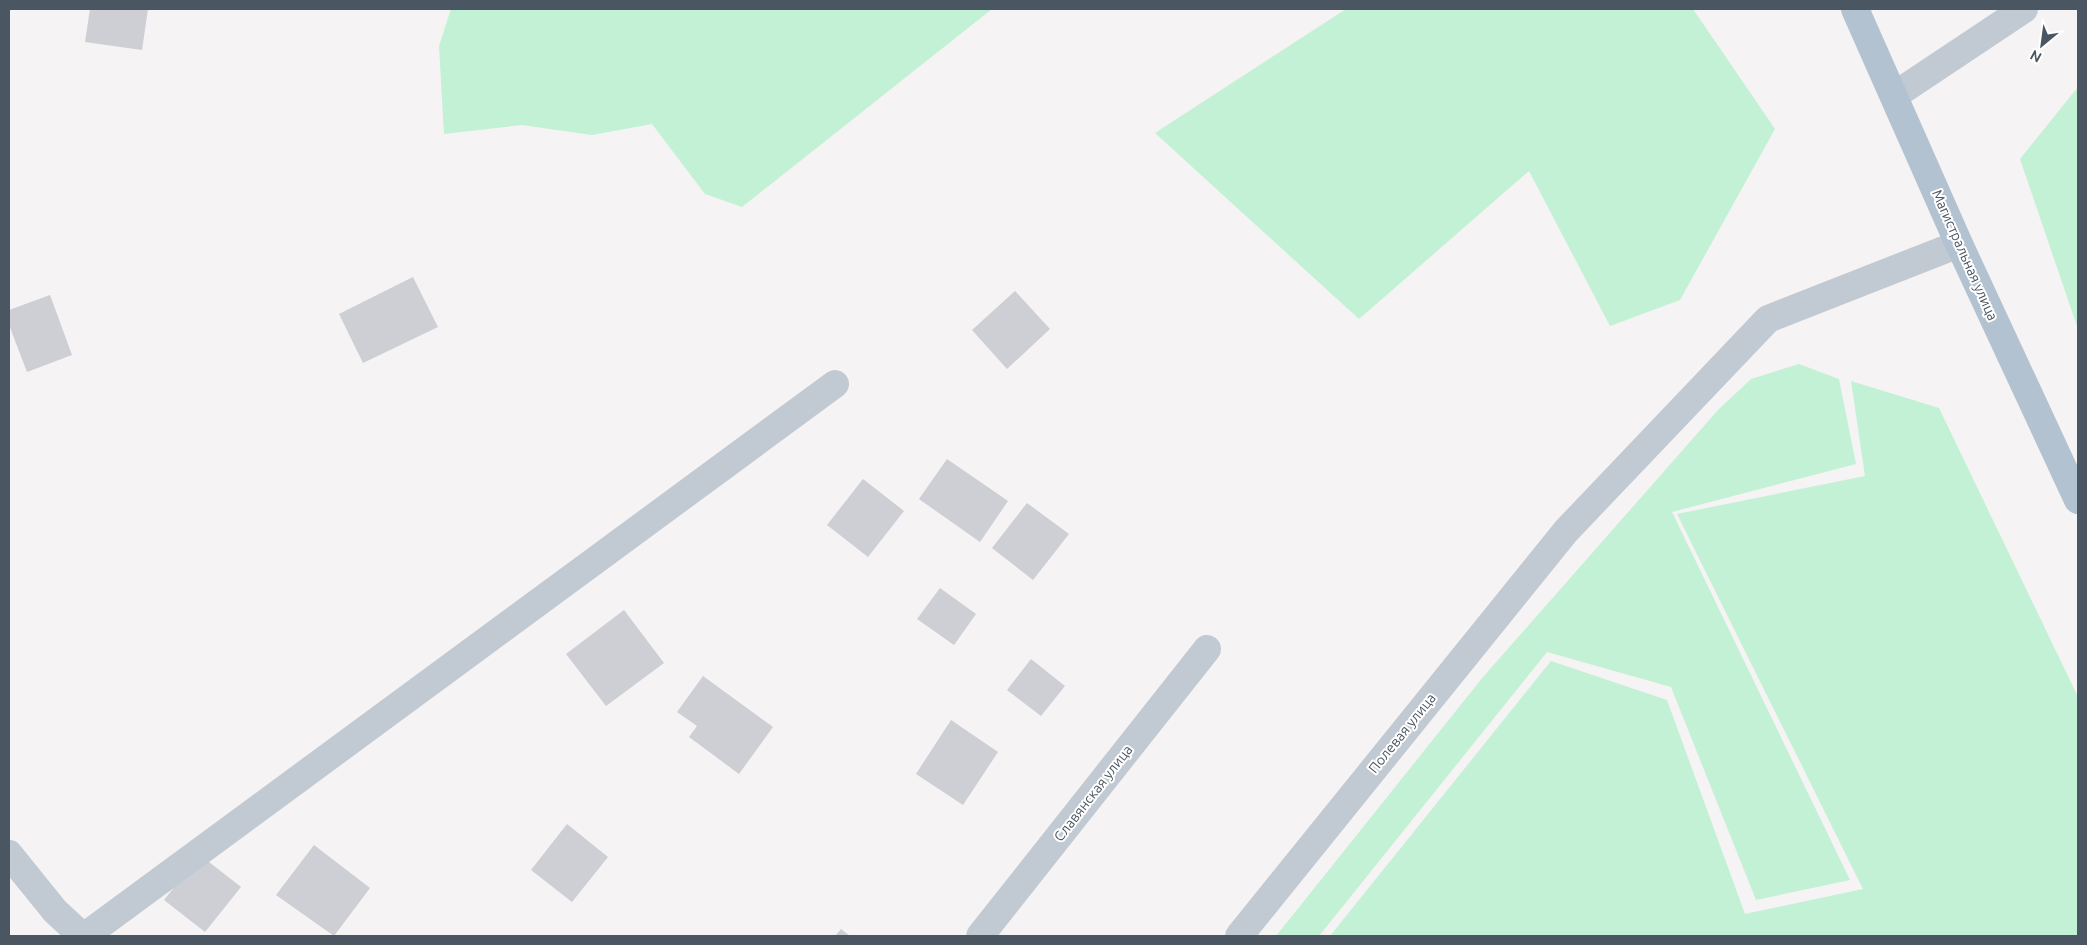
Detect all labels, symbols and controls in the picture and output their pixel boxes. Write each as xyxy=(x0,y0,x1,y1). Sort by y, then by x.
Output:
north arrow xyxy=(2017,20,2067,70)
text: N xyxy=(2027,47,2044,66)
street label: Магистральная улица xyxy=(1929,187,2001,323)
street label: Полевая улица xyxy=(1365,690,1439,776)
street label: Славянская улица xyxy=(1050,742,1136,844)

